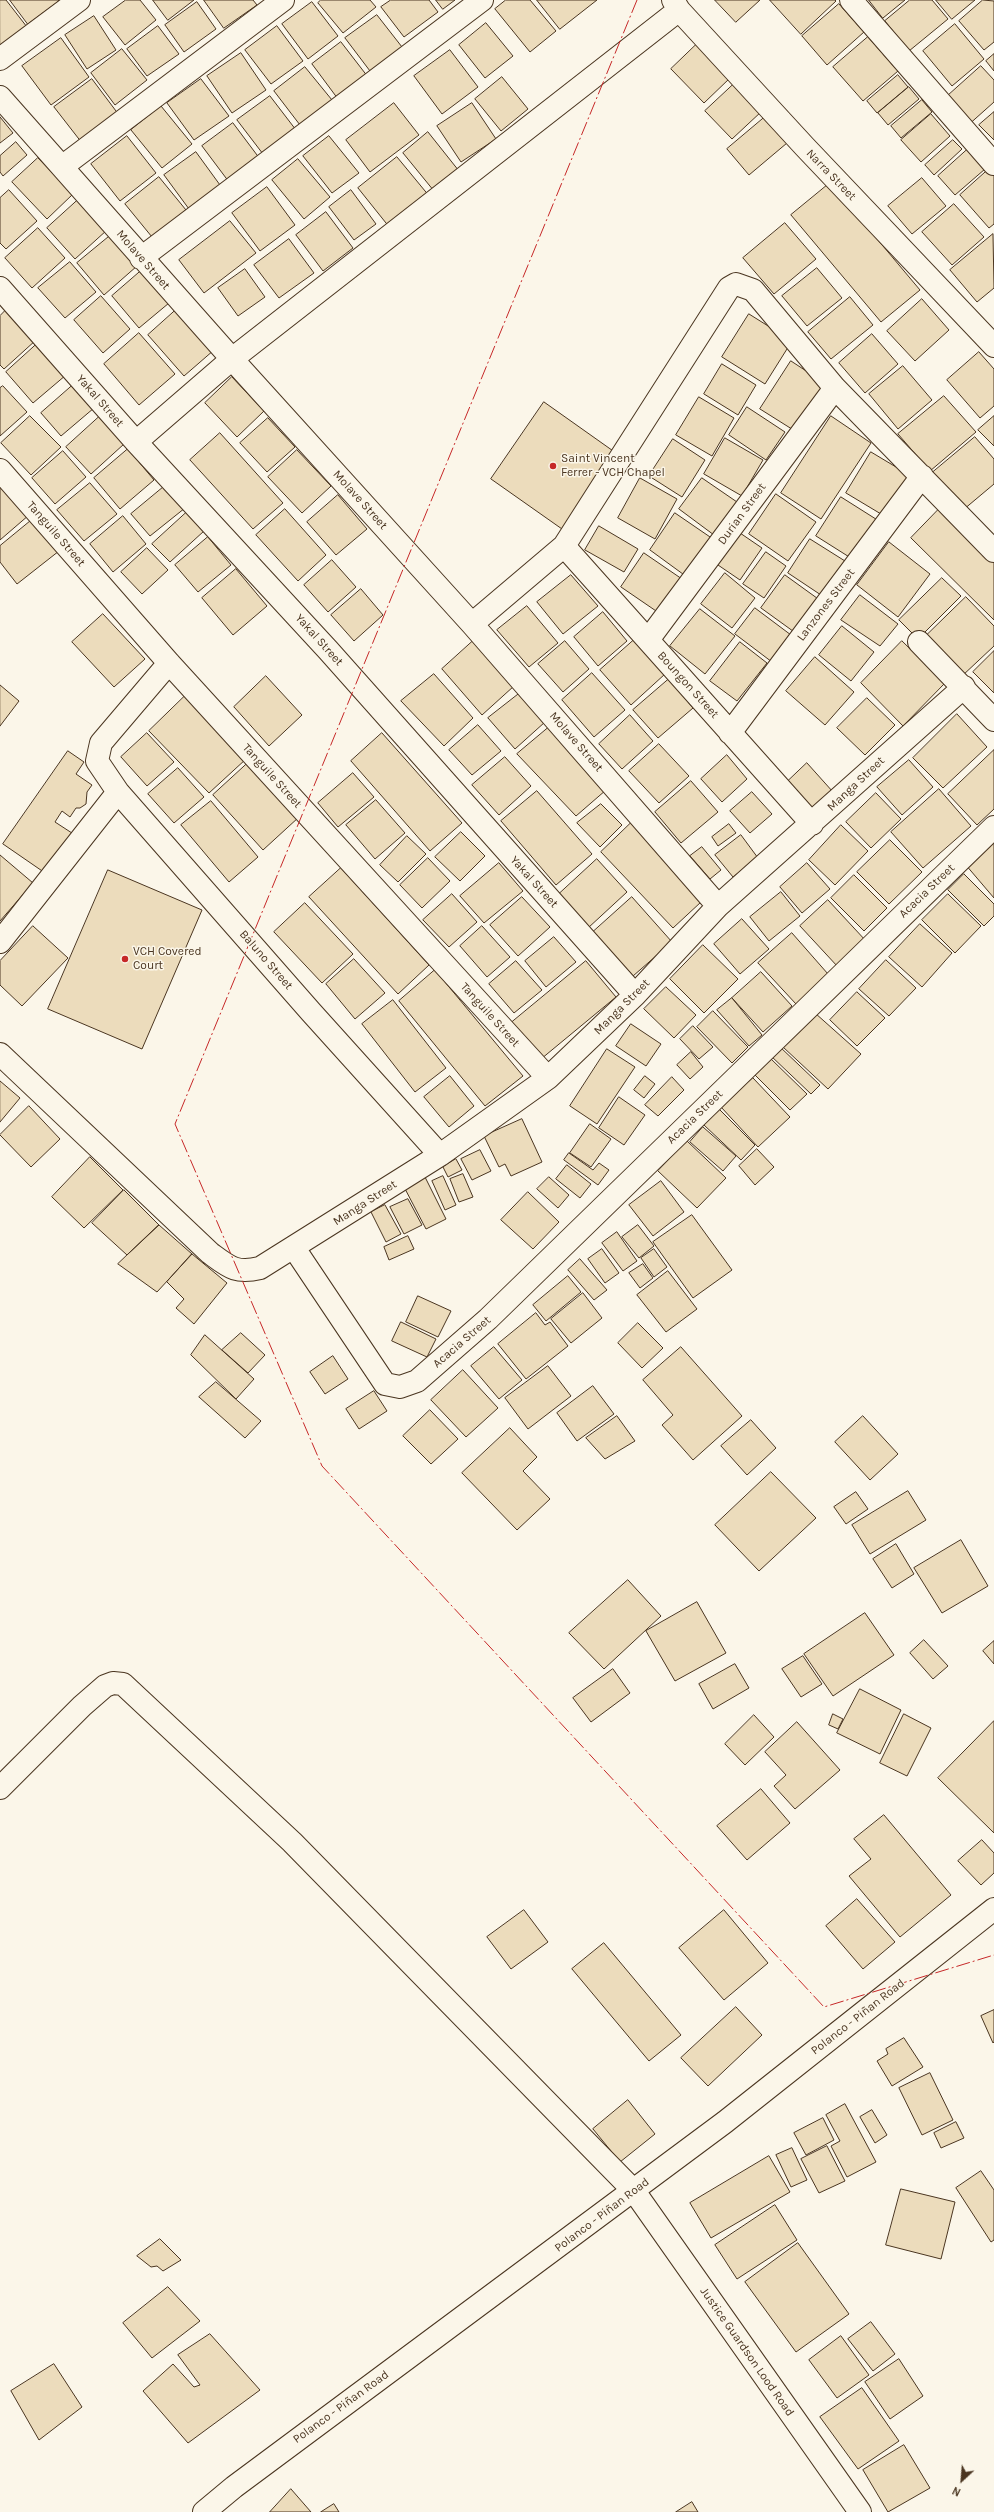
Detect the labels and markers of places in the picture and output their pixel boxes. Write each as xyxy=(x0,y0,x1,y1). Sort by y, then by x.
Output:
place label: Saint Vincent Ferrer - VCH Chapel xyxy=(561,452,665,480)
marker: Saint Vincent Ferrer - VCH Chapel xyxy=(548,461,558,471)
place label: VCH Covered Court xyxy=(133,945,202,973)
marker: VCH Covered Court xyxy=(120,954,130,964)

